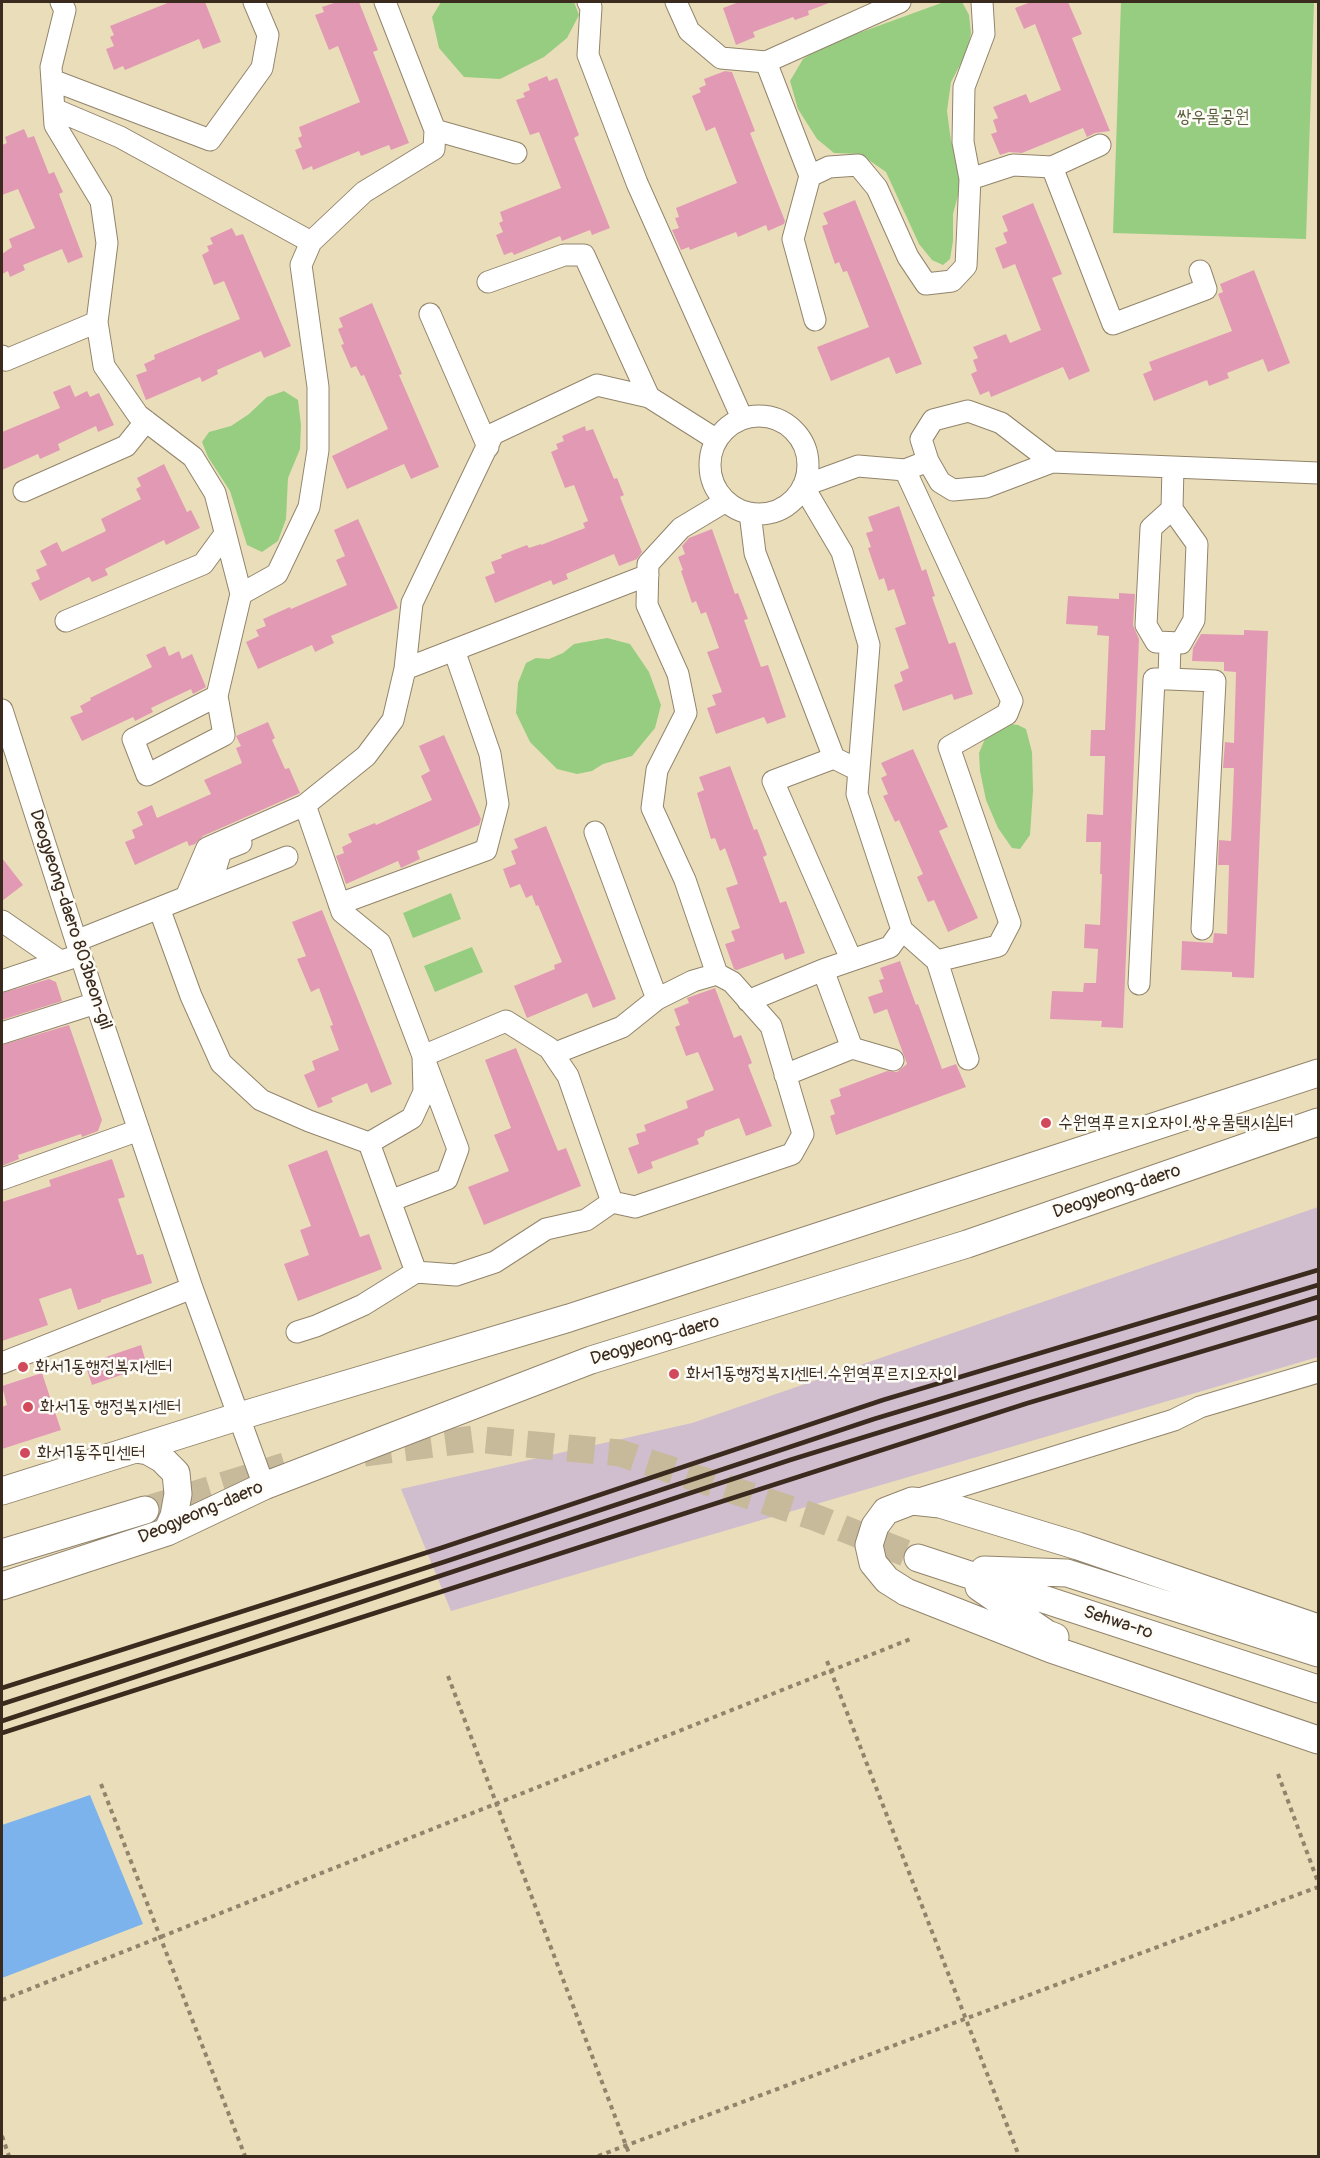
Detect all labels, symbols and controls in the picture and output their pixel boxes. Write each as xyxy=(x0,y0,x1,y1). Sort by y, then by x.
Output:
park label: 쌍우물공원 xyxy=(1177,106,1249,128)
street label: Deogyeong-daero 803beon-gil xyxy=(24,807,116,1033)
place label: 수원역푸르지오자이.쌍우물택시쉼터 xyxy=(1058,1112,1294,1134)
marker: 수원역푸르지오자이.쌍우물택시쉼터 xyxy=(1039,1116,1053,1130)
street label: Deogyeong-daero xyxy=(1050,1160,1184,1224)
street label: Deogyeong-daero xyxy=(588,1311,722,1371)
place label: 화서1동행정복지센터 xyxy=(35,1356,172,1378)
marker: 화서1동행정복지센터 xyxy=(16,1360,30,1374)
place label: 화서1동행정복지센터.수원역푸르지오자이 xyxy=(686,1363,958,1385)
marker: 화서1동행정복지센터.수원역푸르지오자이 xyxy=(667,1367,681,1381)
place label: 화서1동 행정복지센터 xyxy=(40,1396,181,1418)
marker: 화서1동 행정복지센터 xyxy=(21,1400,35,1414)
place label: 화서1동주민센터 xyxy=(37,1442,145,1464)
marker: 화서1동주민센터 xyxy=(18,1446,32,1460)
street label: Deogyeong-daero xyxy=(135,1477,267,1549)
street label: Sehwa-ro xyxy=(1081,1602,1155,1644)

